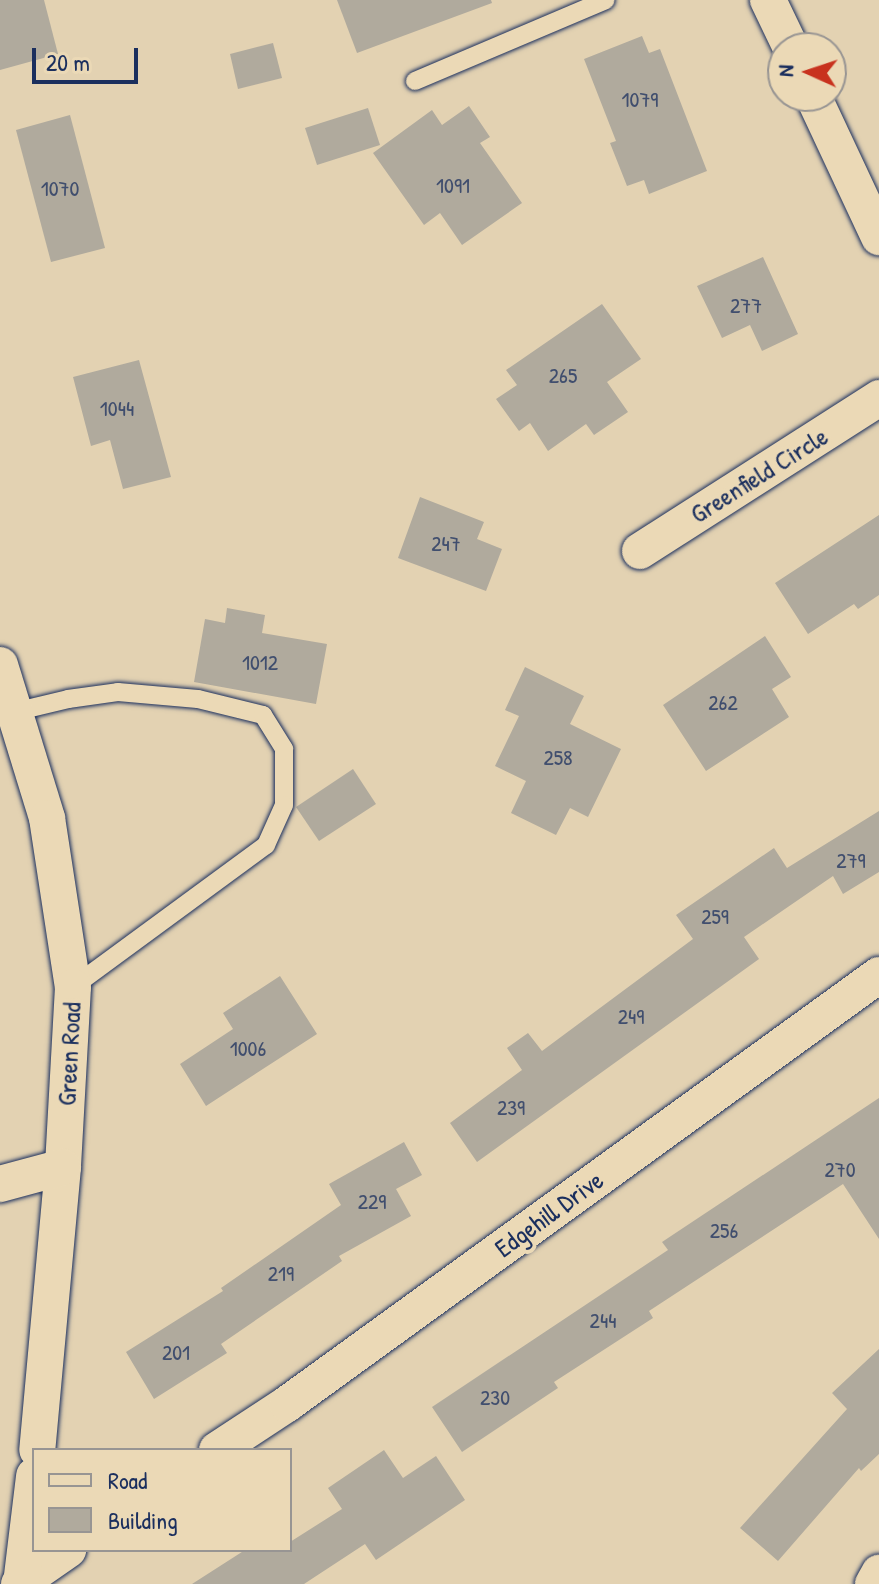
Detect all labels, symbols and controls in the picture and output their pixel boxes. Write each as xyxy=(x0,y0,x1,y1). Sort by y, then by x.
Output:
scale bar xyxy=(36,32,142,82)
north arrow xyxy=(767,32,847,112)
text: 20 m xyxy=(46,46,90,78)
text: N xyxy=(770,64,800,77)
house number: 1079 xyxy=(622,87,658,113)
house number: 1091 xyxy=(436,173,470,199)
house number: 1070 xyxy=(41,176,79,202)
house number: 277 xyxy=(730,293,762,319)
house number: 265 xyxy=(549,363,577,389)
house number: 1044 xyxy=(100,396,134,422)
street label: Greenfield Circle xyxy=(685,420,833,530)
house number: 247 xyxy=(431,531,461,557)
house number: 1012 xyxy=(242,650,278,676)
house number: 262 xyxy=(708,690,738,716)
house number: 258 xyxy=(543,745,573,771)
house number: 279 xyxy=(836,848,866,874)
house number: 259 xyxy=(701,904,729,930)
street label: Green Road xyxy=(51,1001,87,1107)
house number: 249 xyxy=(618,1004,644,1030)
house number: 1006 xyxy=(230,1036,266,1062)
house number: 239 xyxy=(497,1095,525,1121)
house number: 270 xyxy=(824,1157,856,1183)
street label: Edgehill Drive xyxy=(489,1164,609,1264)
house number: 229 xyxy=(358,1189,386,1215)
house number: 256 xyxy=(710,1218,738,1244)
house number: 219 xyxy=(268,1261,294,1287)
house number: 244 xyxy=(590,1308,616,1334)
house number: 201 xyxy=(162,1340,190,1366)
house number: 230 xyxy=(480,1385,510,1411)
legend xyxy=(32,1448,292,1552)
text: Road xyxy=(108,1464,147,1496)
text: Building xyxy=(108,1504,178,1536)

